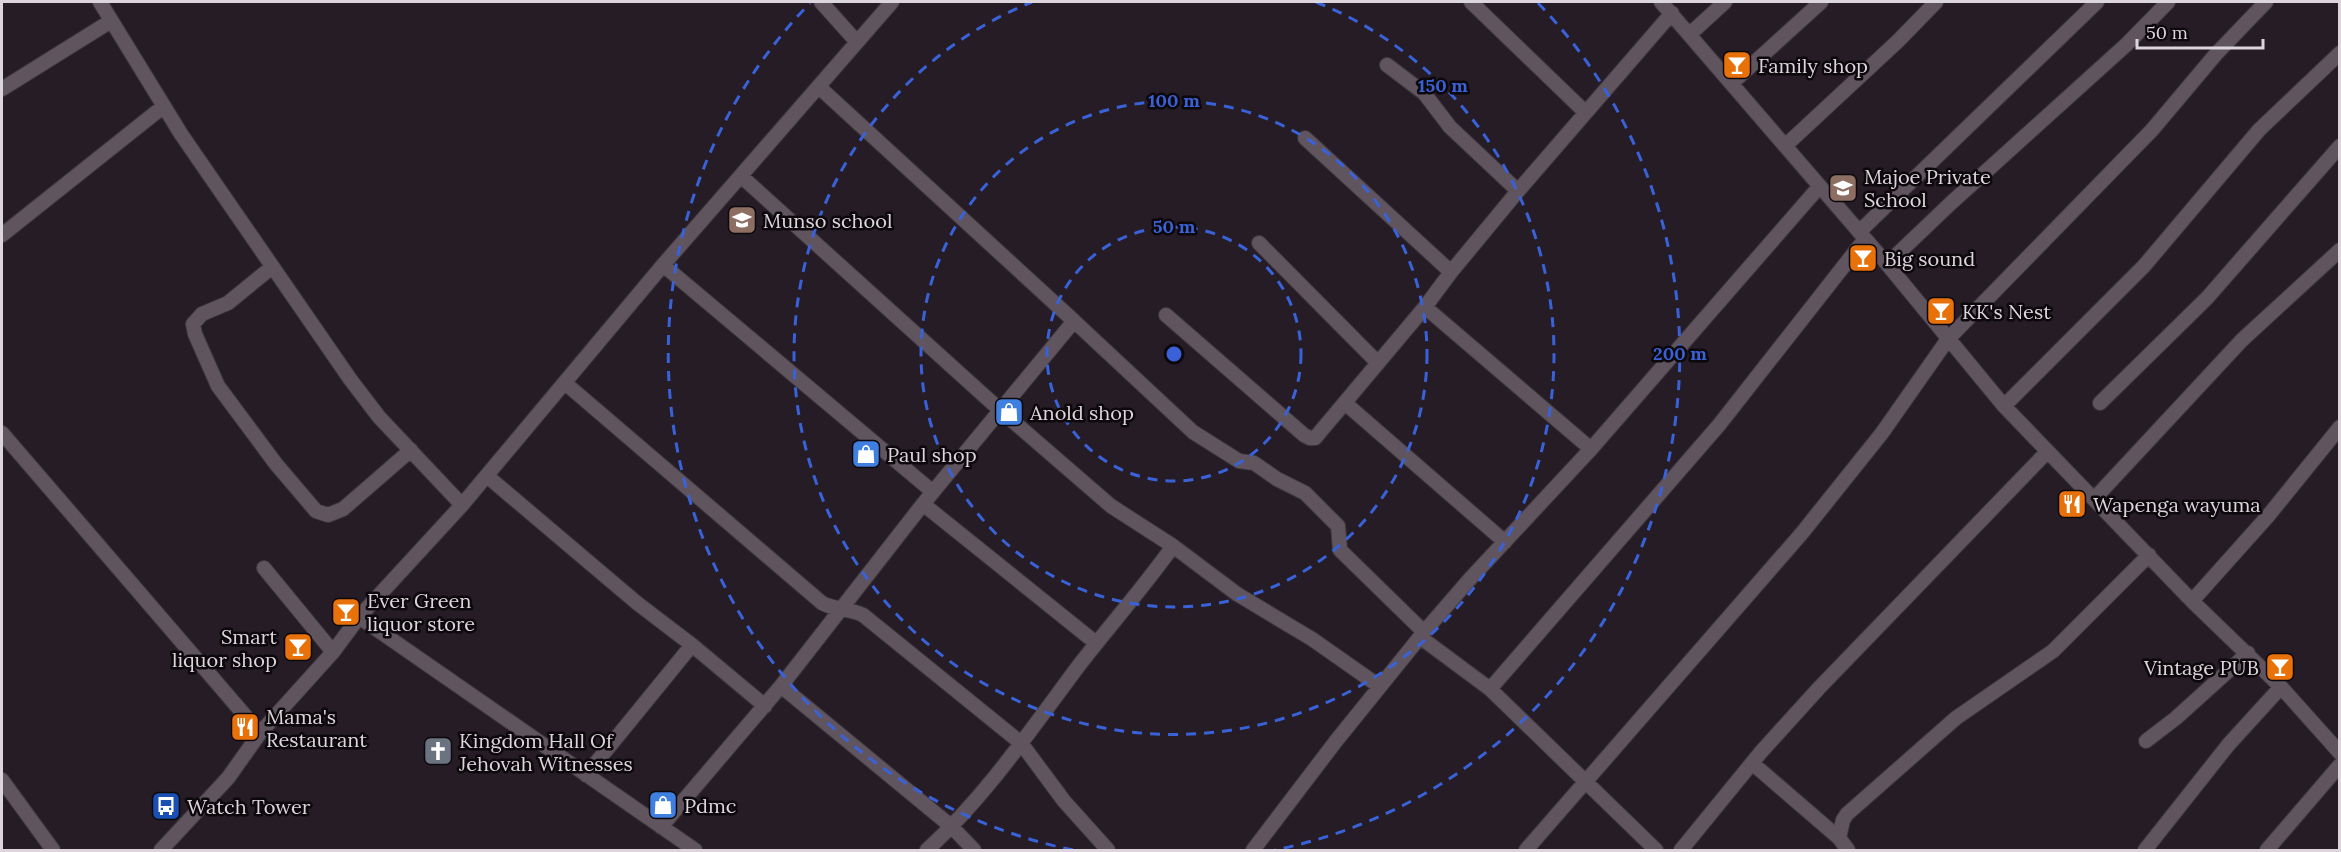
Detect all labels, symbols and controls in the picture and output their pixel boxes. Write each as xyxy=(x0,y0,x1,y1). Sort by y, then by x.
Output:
scale bar xyxy=(2137,12,2263,50)
text: 50 m xyxy=(2146,21,2188,44)
bar icon: Family shop xyxy=(1721,49,1753,81)
place label: Family shop xyxy=(1758,53,1868,78)
text: 150 m xyxy=(1418,74,1468,97)
text: 100 m xyxy=(1148,89,1200,112)
place label: Majoe Private School xyxy=(1864,164,1991,212)
school or university icon: Majoe Private School xyxy=(1827,172,1859,204)
school or university icon: Munso school xyxy=(726,204,758,236)
place label: Munso school xyxy=(763,208,892,233)
text: 50 m xyxy=(1153,215,1196,238)
bar icon: Big sound xyxy=(1847,242,1879,274)
place label: Big sound xyxy=(1884,246,1975,271)
bar icon: KK's Nest xyxy=(1925,295,1957,327)
place label: KK's Nest xyxy=(1962,299,2051,324)
text: 200 m xyxy=(1653,342,1707,365)
centre of rings xyxy=(1164,344,1184,364)
shop icon: Anold shop xyxy=(993,396,1025,428)
place label: Anold shop xyxy=(1029,400,1134,425)
shop icon: Paul shop xyxy=(850,438,882,470)
place label: Paul shop xyxy=(887,442,977,467)
restaurant icon: Wapenga wayuma xyxy=(2056,488,2088,520)
place label: Wapenga wayuma xyxy=(2093,492,2261,517)
place label: Ever Green liquor store xyxy=(367,588,475,636)
bar icon: Ever Green liquor store xyxy=(330,596,362,628)
place label: Smart liquor shop xyxy=(172,624,277,672)
bar icon: Smart liquor shop xyxy=(282,631,314,663)
bar icon: Vintage PUB xyxy=(2264,651,2296,683)
place label: Vintage PUB xyxy=(2143,655,2259,680)
place label: Mama's Restaurant xyxy=(266,704,367,752)
restaurant icon: Mama's Restaurant xyxy=(229,711,261,743)
place label: Kingdom Hall Of Jehovah Witnesses xyxy=(458,728,633,776)
church icon: Kingdom Hall Of Jehovah Witnesses xyxy=(422,735,454,767)
shop icon: Pdmc xyxy=(647,789,679,821)
bus stop icon: Watch Tower xyxy=(150,790,182,822)
place label: Pdmc xyxy=(684,793,736,818)
place label: Watch Tower xyxy=(187,794,311,819)

